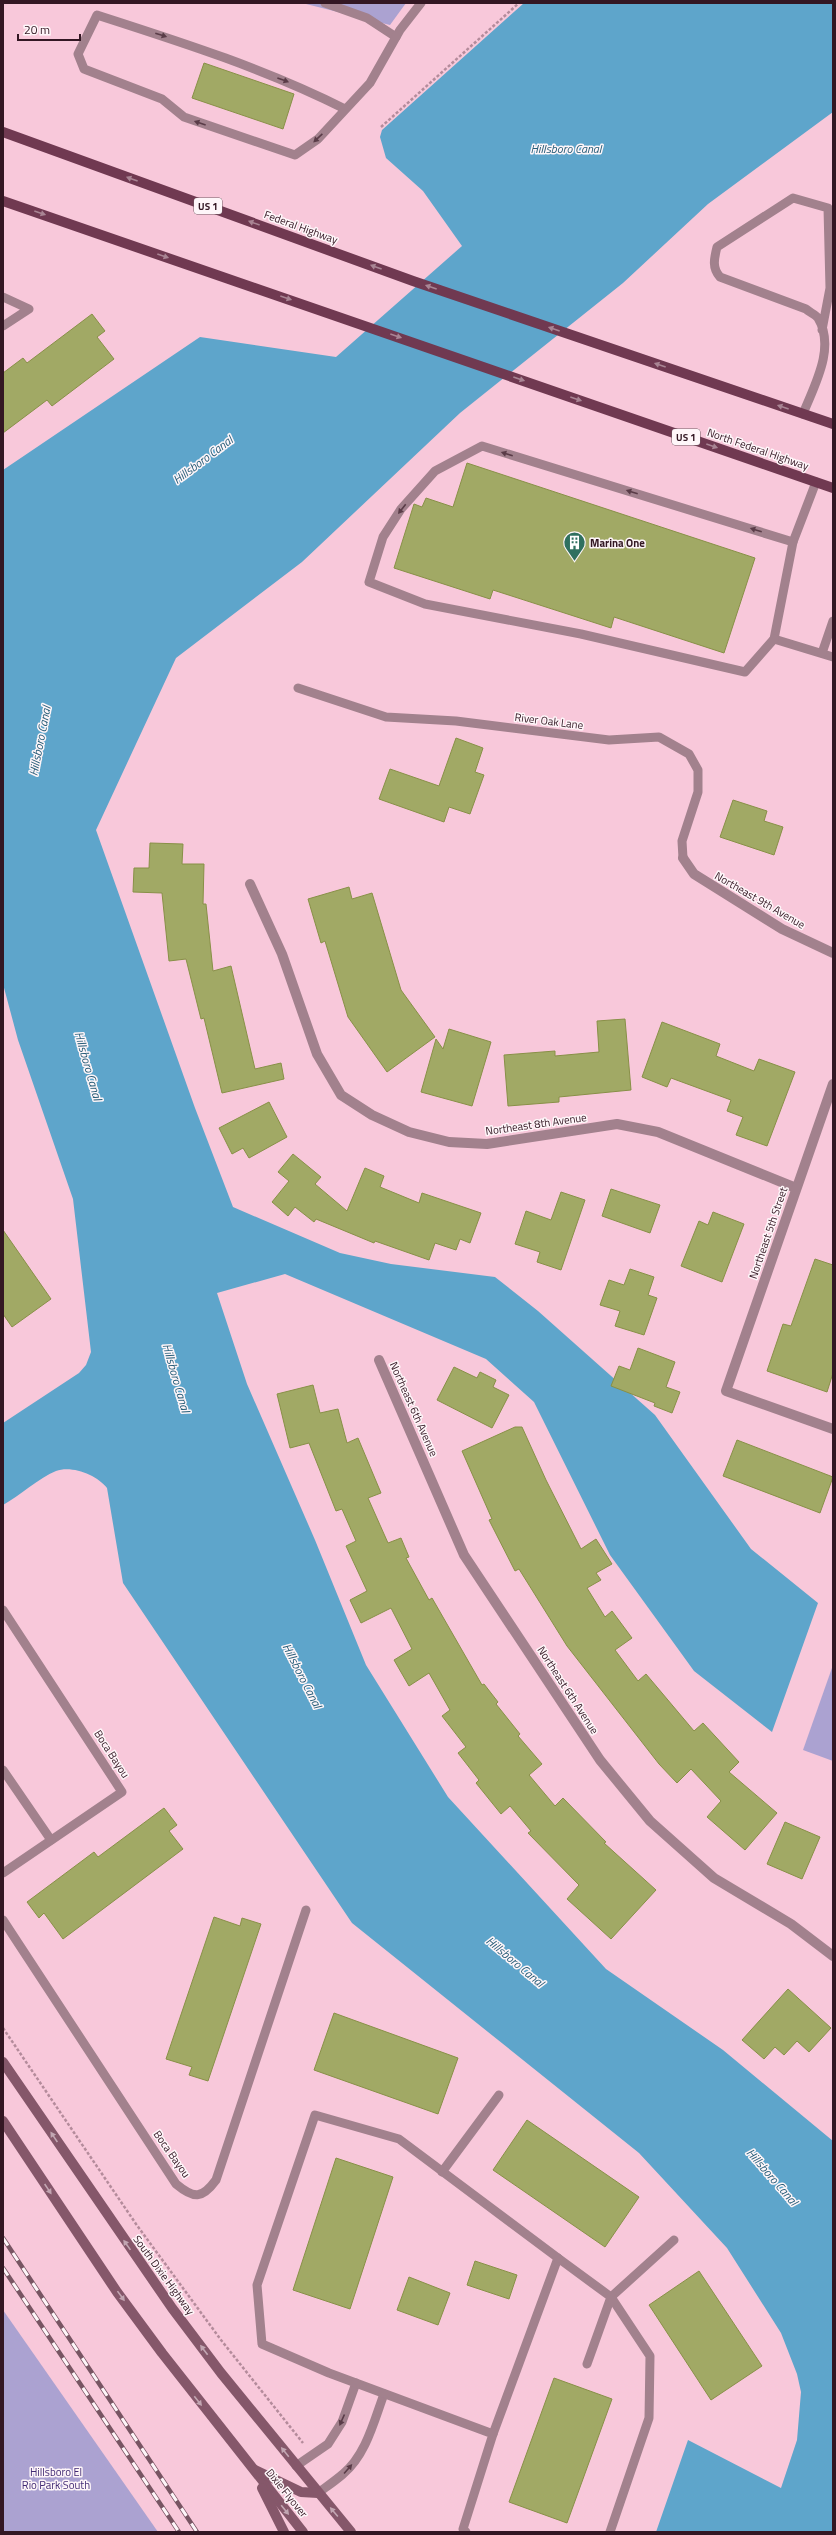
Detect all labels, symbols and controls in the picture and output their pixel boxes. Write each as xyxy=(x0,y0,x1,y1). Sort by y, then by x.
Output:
scale bar xyxy=(18,16,80,42)
text: 20 m xyxy=(24,20,50,39)
one-way arrow xyxy=(155,32,167,38)
one-way arrow xyxy=(278,77,290,83)
one-way arrow xyxy=(193,119,205,125)
one-way arrow xyxy=(313,133,323,142)
water label: Hillsboro Canal xyxy=(531,139,603,158)
one-way arrow xyxy=(125,175,137,181)
road number: US 1 xyxy=(194,198,222,214)
street label: Federal Highway xyxy=(262,206,341,248)
one-way arrow xyxy=(34,211,46,217)
one-way arrow xyxy=(248,220,260,226)
one-way arrow xyxy=(157,253,169,259)
one-way arrow xyxy=(370,264,382,270)
one-way arrow xyxy=(425,283,437,289)
one-way arrow xyxy=(280,295,292,301)
one-way arrow xyxy=(548,326,560,332)
one-way arrow xyxy=(390,333,402,339)
one-way arrow xyxy=(653,362,665,368)
one-way arrow xyxy=(513,376,525,382)
one-way arrow xyxy=(571,396,583,402)
one-way arrow xyxy=(776,403,788,409)
street label: North Federal Highway xyxy=(705,424,812,474)
road number: US 1 xyxy=(672,429,700,445)
water label: Hillsboro Canal xyxy=(169,430,238,489)
one-way arrow xyxy=(707,443,719,449)
one-way arrow xyxy=(501,451,513,457)
one-way arrow xyxy=(625,489,637,495)
one-way arrow xyxy=(397,503,406,514)
one-way arrow xyxy=(750,527,762,533)
building icon: Marina One xyxy=(561,530,587,563)
place label: Marina One xyxy=(590,535,645,551)
water label: Hillsboro Canal xyxy=(23,703,56,778)
street label: River Oak Lane xyxy=(514,709,585,733)
street label: Northeast 9th Avenue xyxy=(712,868,809,933)
water label: Hillsboro Canal xyxy=(70,1029,108,1104)
street label: Northeast 8th Avenue xyxy=(484,1109,588,1139)
street label: Northeast 5th Street xyxy=(745,1185,791,1281)
water label: Hillsboro Canal xyxy=(158,1341,196,1416)
street label: Northeast 6th Avenue xyxy=(386,1359,442,1459)
water label: Hillsboro Canal xyxy=(278,1640,328,1713)
street label: Northeast 6th Avenue xyxy=(534,1643,603,1737)
street label: Boca Bayou xyxy=(90,1727,134,1781)
water label: Hillsboro Canal xyxy=(482,1932,550,1993)
street label: Boca Bayou xyxy=(150,2127,194,2181)
one-way arrow xyxy=(50,2132,58,2143)
water label: Hillsboro Canal xyxy=(742,2144,804,2211)
one-way arrow xyxy=(44,2183,52,2194)
street label: South Dixie Highway xyxy=(130,2232,199,2319)
one-way arrow xyxy=(123,2240,131,2250)
one-way arrow xyxy=(117,2291,125,2302)
one-way arrow xyxy=(199,2344,208,2355)
one-way arrow xyxy=(194,2395,202,2406)
one-way arrow xyxy=(339,2414,345,2426)
one-way arrow xyxy=(280,2446,289,2457)
one-way arrow xyxy=(344,2463,353,2474)
park label: Hillsboro El Rio Park South xyxy=(22,2464,90,2493)
street label: Dixie Flyover xyxy=(262,2465,312,2521)
one-way arrow xyxy=(280,2504,289,2515)
one-way arrow xyxy=(330,2507,339,2518)

